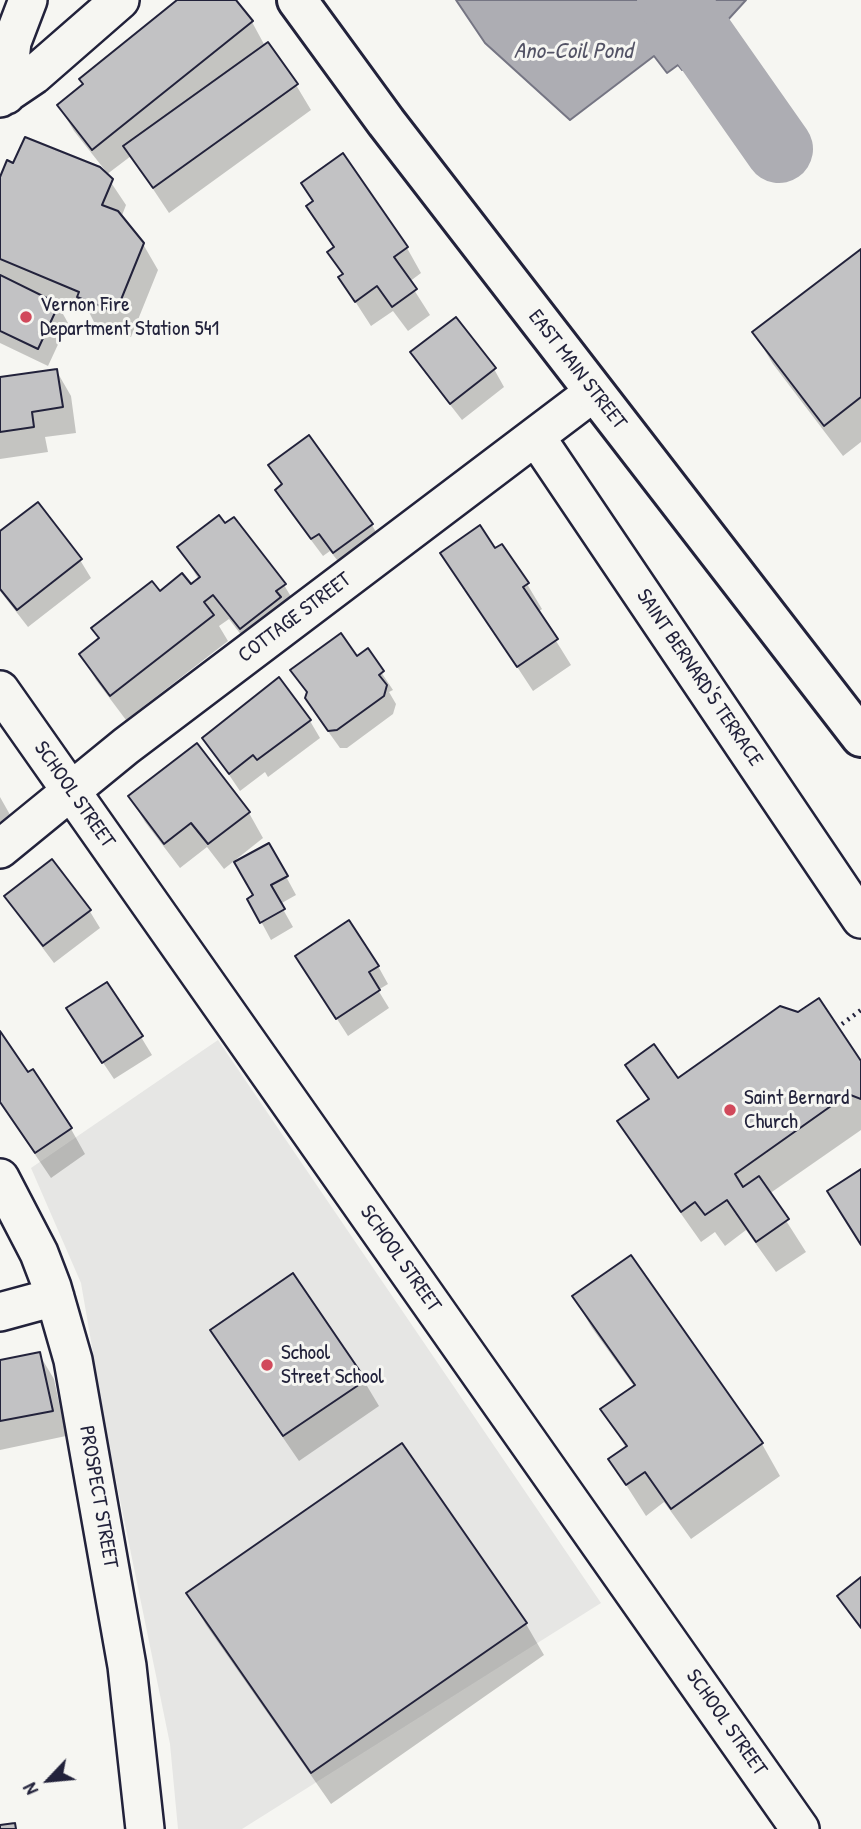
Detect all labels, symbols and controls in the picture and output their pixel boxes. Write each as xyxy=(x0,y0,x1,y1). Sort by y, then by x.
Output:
water label: Ano-Coil Pond xyxy=(514,38,632,66)
place label: Vernon Fire Department Station 541 xyxy=(40,292,219,342)
street label: EAST MAIN STREET xyxy=(522,305,632,435)
marker: Vernon Fire Department Station 541 xyxy=(18,309,34,325)
street label: COTTAGE STREET xyxy=(234,567,356,669)
street label: SAINT BERNARD'S TERRACE xyxy=(630,585,768,771)
street label: SCHOOL STREET xyxy=(28,737,120,853)
place label: Saint Bernard Church xyxy=(744,1085,849,1135)
marker: Saint Bernard Church xyxy=(722,1102,738,1118)
street label: SCHOOL STREET xyxy=(354,1201,446,1317)
place label: School Street School xyxy=(281,1340,384,1390)
marker: School Street School xyxy=(259,1357,275,1373)
street label: PROSPECT STREET xyxy=(73,1424,123,1570)
street label: SCHOOL STREET xyxy=(680,1665,772,1781)
north arrow xyxy=(14,1745,84,1815)
text: N xyxy=(16,1779,44,1799)

